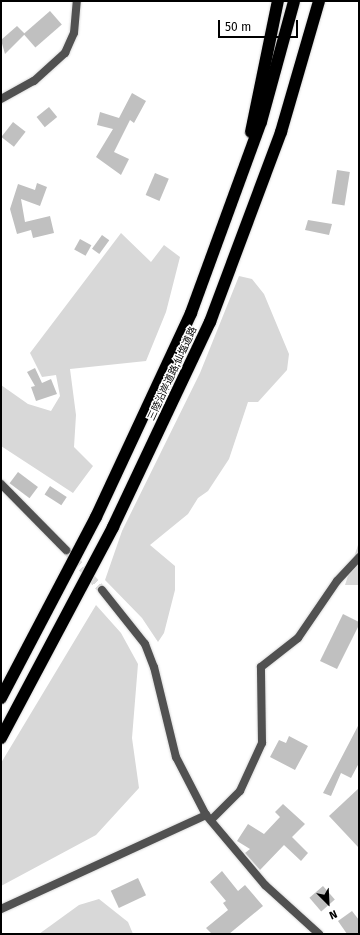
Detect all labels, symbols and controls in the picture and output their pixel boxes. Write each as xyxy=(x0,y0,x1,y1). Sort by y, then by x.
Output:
scale bar xyxy=(220,12,300,38)
text: 50 m xyxy=(225,20,251,34)
street label: 三陸沿岸道路;仙塩道路 xyxy=(146,325,200,423)
north arrow xyxy=(308,883,348,923)
text: N xyxy=(327,907,339,922)

